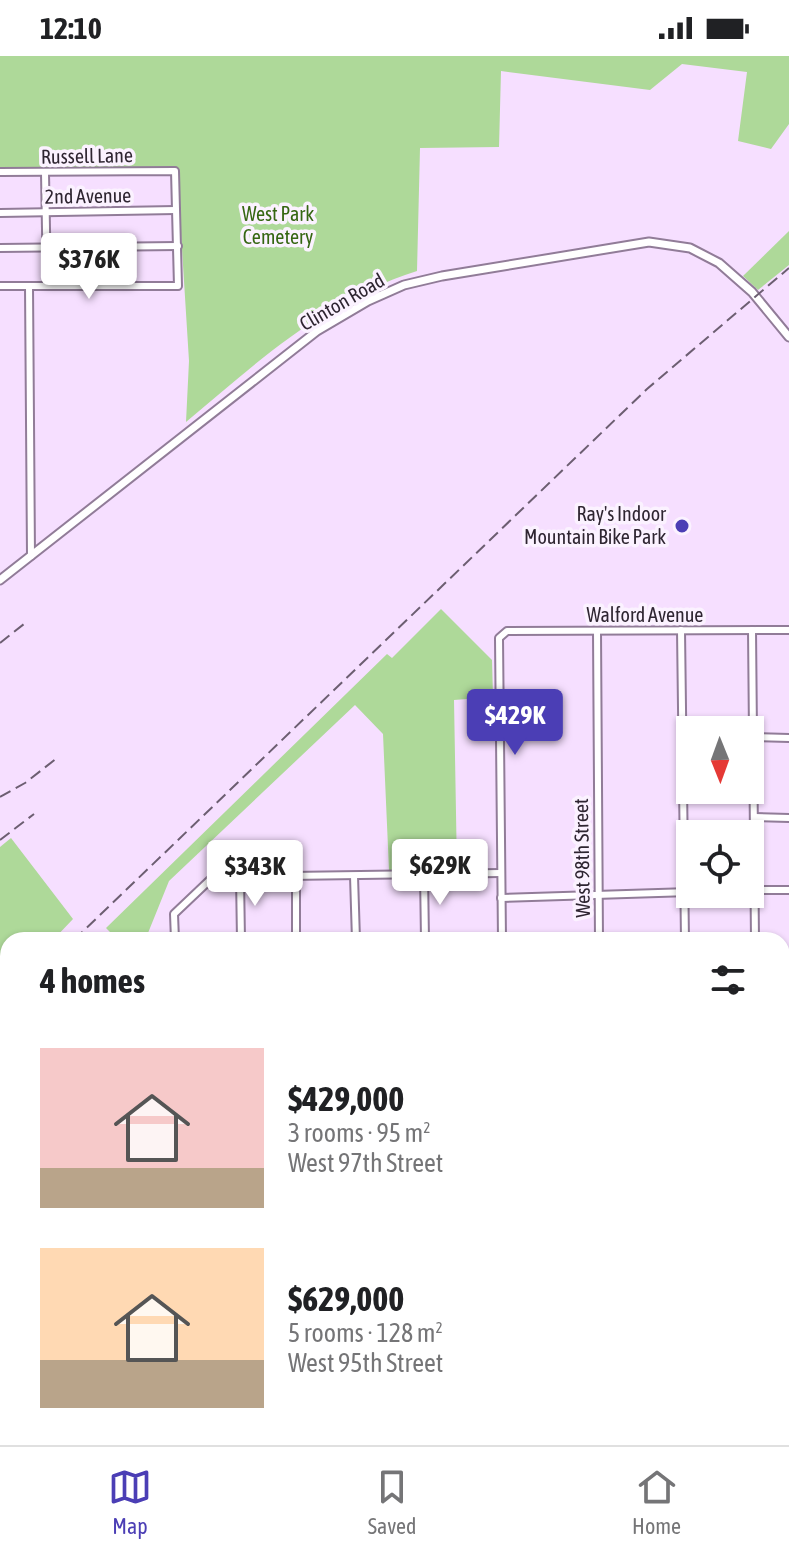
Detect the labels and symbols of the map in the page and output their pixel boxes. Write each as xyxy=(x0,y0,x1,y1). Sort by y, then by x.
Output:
street label: Russell Lane xyxy=(41,143,133,168)
street label: 2nd Avenue xyxy=(44,183,132,208)
park label: West Park Cemetery xyxy=(242,202,314,248)
pin: $376K xyxy=(33,233,145,301)
street label: Clinton Road xyxy=(295,268,388,335)
place label: Ray's Indoor Mountain Bike Park xyxy=(524,502,667,548)
marker: Ray's Indoor Mountain Bike Park xyxy=(673,517,691,535)
street label: Walford Avenue xyxy=(587,603,703,626)
pin: $429K xyxy=(459,689,571,757)
north arrow xyxy=(676,716,764,804)
street label: West 98th Street xyxy=(569,798,594,918)
pin: $629K xyxy=(384,839,496,907)
pin: $343K xyxy=(199,840,311,908)

